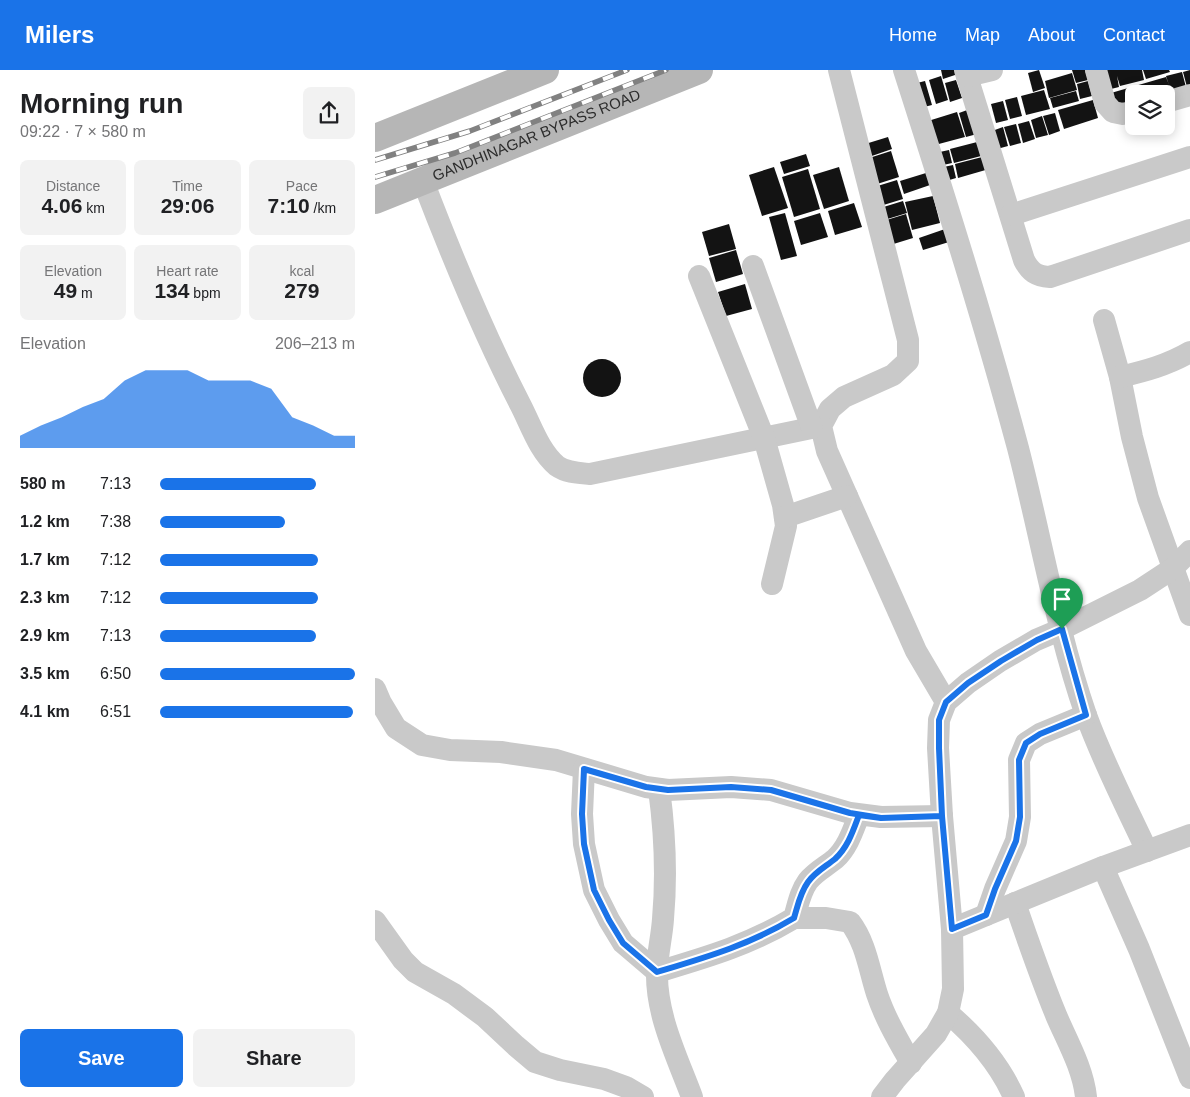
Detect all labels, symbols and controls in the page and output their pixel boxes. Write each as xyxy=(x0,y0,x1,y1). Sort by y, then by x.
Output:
text: Milers xyxy=(25,21,94,48)
text: Home xyxy=(889,25,937,45)
text: Map xyxy=(965,25,1000,45)
text: About xyxy=(1028,25,1075,45)
text: Contact xyxy=(1103,25,1165,45)
street label: GANDHINAGAR BYPASS ROAD xyxy=(430,85,643,184)
map controls xyxy=(1125,85,1175,135)
button: layers xyxy=(1125,85,1175,135)
button: share xyxy=(303,87,355,139)
text: Morning run xyxy=(20,88,183,119)
text: 09:22 · 7 × 580 m xyxy=(20,123,146,140)
text: Distance xyxy=(46,178,100,194)
text: Time xyxy=(172,178,203,194)
text: Pace xyxy=(286,178,318,194)
text: 4.06 xyxy=(41,194,82,217)
text: 29:06 xyxy=(161,194,214,217)
text: 7:10 xyxy=(268,194,310,217)
text: km xyxy=(82,200,105,216)
text: /km xyxy=(310,200,336,216)
text: Elevation xyxy=(44,263,102,279)
text: Heart rate xyxy=(156,263,219,279)
text: kcal xyxy=(289,263,314,279)
text: 49 xyxy=(54,279,77,302)
text: 134 xyxy=(154,279,189,302)
text: 279 xyxy=(284,279,319,302)
text: m xyxy=(77,285,93,301)
text: bpm xyxy=(189,285,221,301)
text: Elevation xyxy=(20,335,86,352)
text: 206–213 m xyxy=(275,335,355,352)
text: 580 m xyxy=(20,475,65,492)
text: 7:13 xyxy=(100,475,131,492)
text: 1.2 km xyxy=(20,513,70,530)
text: 7:38 xyxy=(100,513,131,530)
text: 1.7 km xyxy=(20,551,70,568)
text: 7:12 xyxy=(100,551,131,568)
pin xyxy=(1041,578,1083,629)
icon: arrive xyxy=(1048,585,1076,613)
text: 2.3 km xyxy=(20,589,70,606)
text: 7:12 xyxy=(100,589,131,606)
text: 2.9 km xyxy=(20,627,70,644)
text: 7:13 xyxy=(100,627,131,644)
text: 3.5 km xyxy=(20,665,70,682)
text: 6:50 xyxy=(100,665,131,682)
text: 4.1 km xyxy=(20,703,70,720)
text: 6:51 xyxy=(100,703,131,720)
button: Save xyxy=(20,1029,183,1087)
button: Share xyxy=(193,1029,355,1087)

